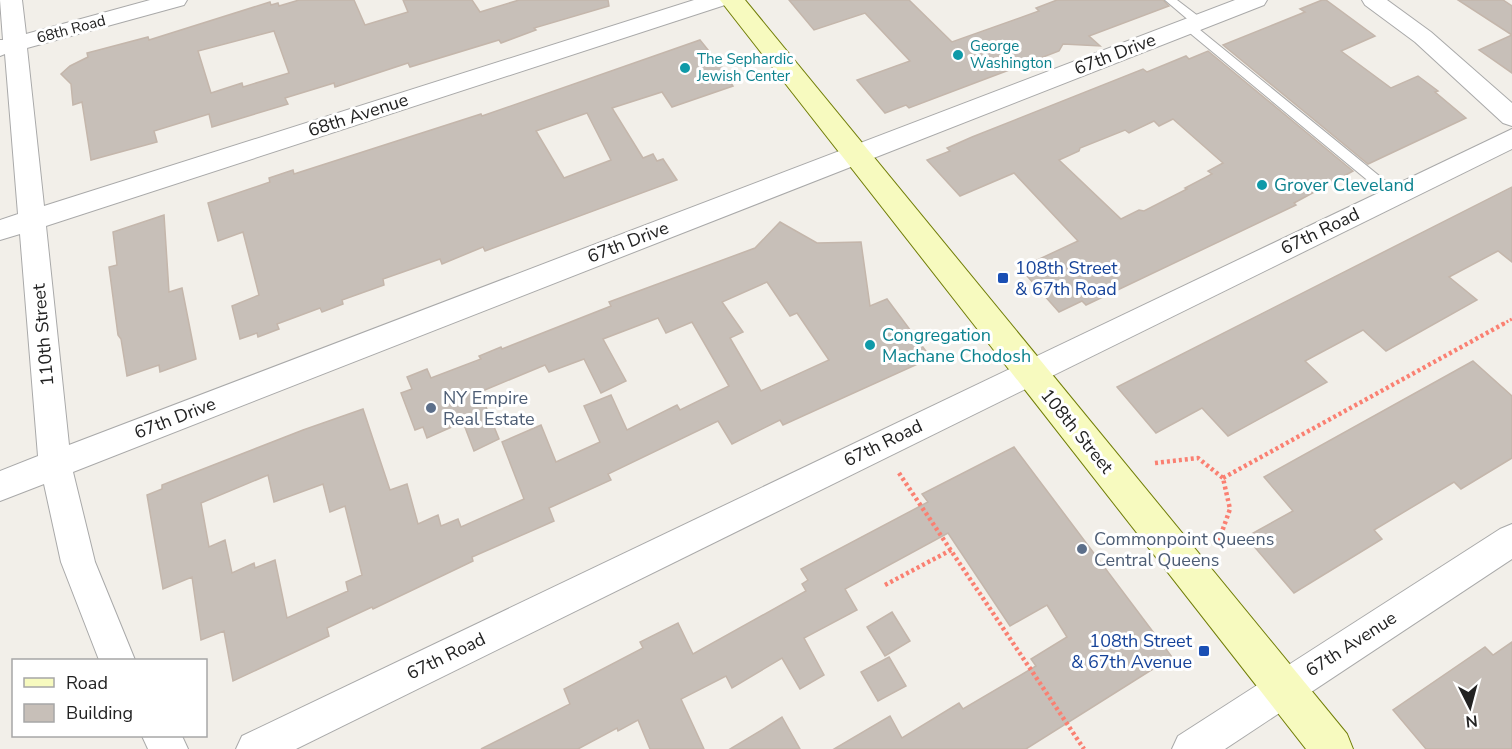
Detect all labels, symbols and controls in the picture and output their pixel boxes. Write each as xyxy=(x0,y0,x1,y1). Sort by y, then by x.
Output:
street label: 68th Road xyxy=(34,10,108,48)
street label: 67th Drive xyxy=(1071,27,1159,81)
place label: George Washington xyxy=(970,36,1052,73)
marker: George Washington xyxy=(951,48,965,62)
place label: The Sephardic Jewish Center xyxy=(696,49,793,86)
marker: The Sephardic Jewish Center xyxy=(678,61,692,75)
street label: 68th Avenue xyxy=(305,88,411,142)
place label: Grover Cleveland xyxy=(1274,173,1414,197)
marker: Grover Cleveland xyxy=(1255,178,1269,192)
street label: 67th Road xyxy=(1277,202,1363,260)
street label: 67th Drive xyxy=(584,215,672,269)
place label: 108th Street & 67th Road xyxy=(1015,256,1118,301)
marker: 108th Street & 67th Road xyxy=(996,271,1010,285)
street label: 110th Street xyxy=(27,282,59,387)
place label: Congregation Machane Chodosh xyxy=(882,323,1031,368)
marker: Congregation Machane Chodosh xyxy=(863,338,877,352)
street label: 108th Street xyxy=(1035,384,1119,479)
place label: NY Empire Real Estate xyxy=(443,386,534,431)
street label: 67th Drive xyxy=(131,391,219,445)
marker: NY Empire Real Estate xyxy=(424,401,438,415)
street label: 67th Road xyxy=(840,414,926,472)
place label: Commonpoint Queens Central Queens xyxy=(1094,527,1274,572)
marker: Commonpoint Queens Central Queens xyxy=(1075,542,1089,556)
street label: 67th Avenue xyxy=(1301,606,1401,682)
street label: 67th Road xyxy=(403,627,489,685)
place label: 108th Street & 67th Avenue xyxy=(1071,629,1193,674)
marker: 108th Street & 67th Avenue xyxy=(1197,644,1211,658)
legend xyxy=(12,659,207,737)
text: Road xyxy=(66,671,108,695)
north arrow xyxy=(1440,677,1500,737)
text: Building xyxy=(66,701,133,725)
text: N xyxy=(1464,709,1479,732)

